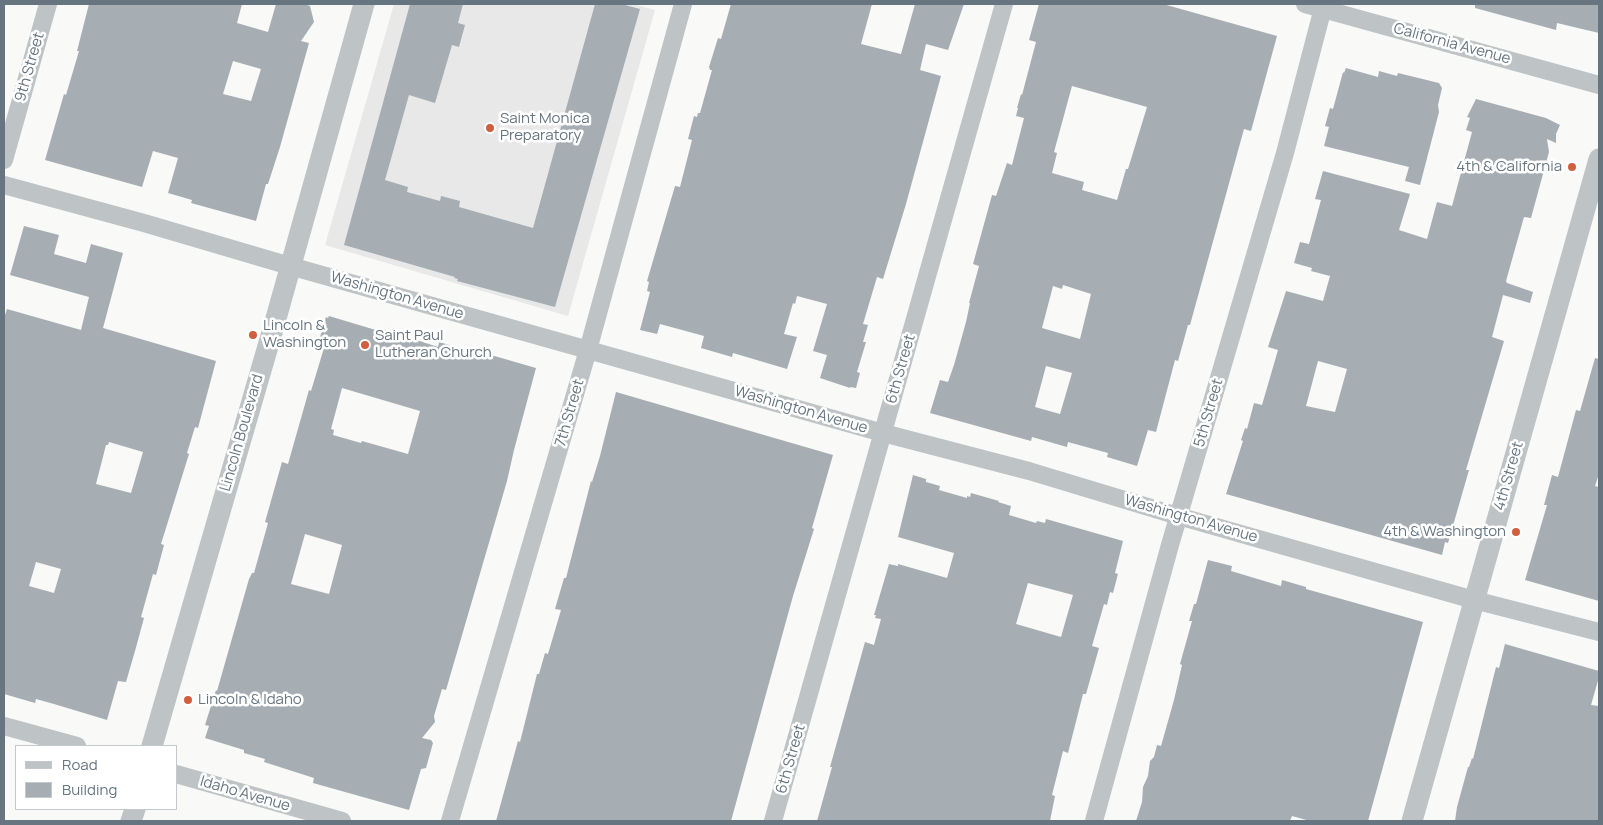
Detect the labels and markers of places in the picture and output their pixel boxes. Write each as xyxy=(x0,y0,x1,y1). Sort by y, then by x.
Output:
place label: Saint Monica Preparatory xyxy=(500,110,589,145)
marker: Saint Monica Preparatory xyxy=(484,122,496,134)
place label: 4th & California xyxy=(1456,158,1562,176)
marker: 4th & California xyxy=(1566,161,1578,173)
place label: Lincoln & Washington xyxy=(263,317,346,352)
place label: Saint Paul Lutheran Church xyxy=(375,327,492,362)
marker: Lincoln & Washington xyxy=(247,329,259,341)
marker: Saint Paul Lutheran Church xyxy=(359,339,371,351)
place label: 4th & Washington xyxy=(1383,523,1506,541)
marker: 4th & Washington xyxy=(1510,526,1522,538)
place label: Lincoln & Idaho xyxy=(198,691,302,709)
marker: Lincoln & Idaho xyxy=(182,694,194,706)

